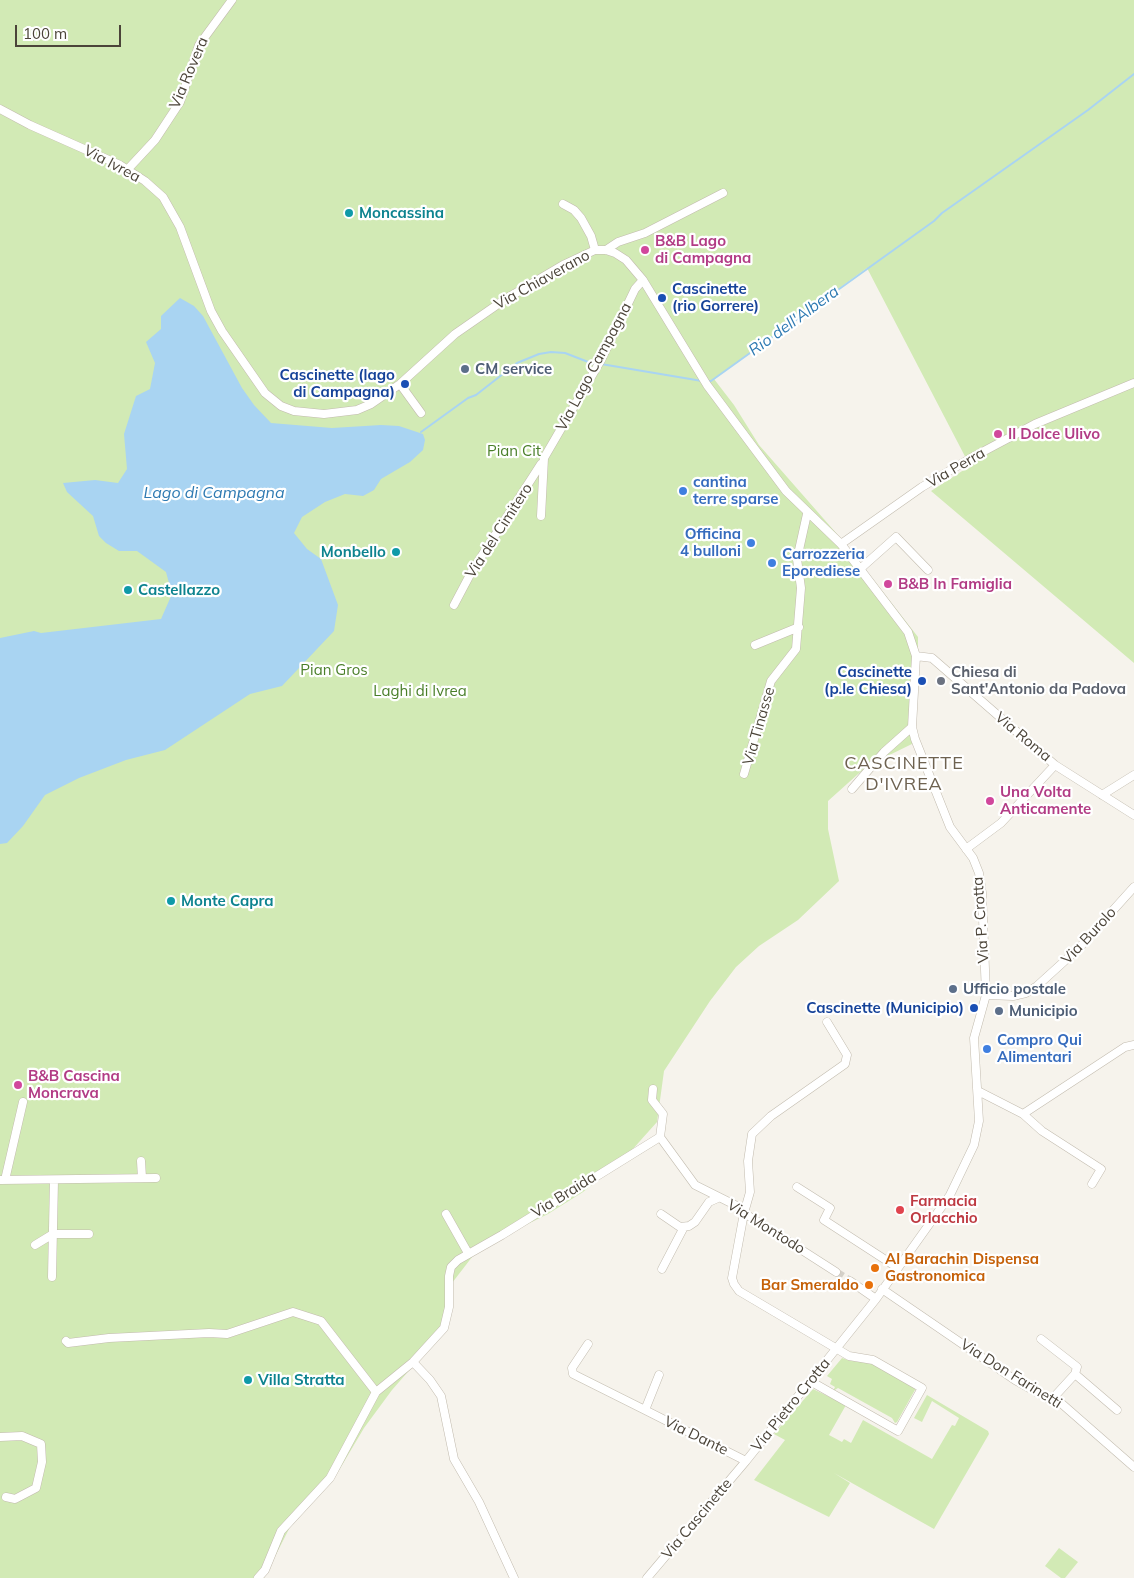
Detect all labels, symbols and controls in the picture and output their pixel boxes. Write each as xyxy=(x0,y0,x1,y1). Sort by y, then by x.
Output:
scale bar xyxy=(18,15,124,47)
text: 100 m xyxy=(23,24,67,43)
street label: Via Rovera xyxy=(166,35,212,111)
street label: Via Ivrea xyxy=(81,142,143,186)
place label: Moncassina xyxy=(359,204,444,222)
marker: Moncassina xyxy=(343,207,355,219)
place label: B&B Lago di Campagna xyxy=(655,232,751,267)
marker: B&B Lago di Campagna xyxy=(639,244,651,256)
street label: Via Chiaverano xyxy=(491,246,593,314)
place label: Cascinette (rio Gorrere) xyxy=(672,280,759,315)
water label: Rio dell'Albera xyxy=(745,282,843,360)
marker: Cascinette (rio Gorrere) xyxy=(656,292,668,304)
street label: Via Lago Campagna xyxy=(553,300,635,434)
place label: CM service xyxy=(475,360,552,378)
marker: CM service xyxy=(459,363,471,375)
place label: Cascinette (lago di Campagna) xyxy=(280,366,395,401)
marker: Cascinette (lago di Campagna) xyxy=(399,378,411,390)
place label: Il Dolce Ulivo xyxy=(1008,425,1100,443)
marker: Il Dolce Ulivo xyxy=(992,428,1004,440)
park label: Pian Cit xyxy=(487,442,541,460)
street label: Via Perra xyxy=(924,444,988,492)
place label: cantina terre sparse xyxy=(693,473,778,508)
street label: Via del Cimitero xyxy=(462,480,536,582)
water label: Lago di Campagna xyxy=(143,483,285,503)
marker: cantina terre sparse xyxy=(677,485,689,497)
place label: Officina 4 bulloni xyxy=(680,525,741,560)
marker: Officina 4 bulloni xyxy=(745,537,757,549)
place label: Monbello xyxy=(321,543,386,561)
place label: Carrozzeria Eporediese xyxy=(782,545,865,580)
marker: Monbello xyxy=(390,546,402,558)
marker: Carrozzeria Eporediese xyxy=(766,557,778,569)
place label: B&B In Famiglia xyxy=(898,575,1012,593)
marker: B&B In Famiglia xyxy=(882,578,894,590)
place label: Castellazzo xyxy=(138,581,220,599)
marker: Castellazzo xyxy=(122,584,134,596)
park label: Pian Gros xyxy=(300,661,368,679)
place label: Cascinette (p.le Chiesa) xyxy=(824,663,912,698)
place label: Chiesa di Sant'Antonio da Padova xyxy=(951,663,1126,698)
marker: Cascinette (p.le Chiesa) xyxy=(916,675,928,687)
marker: Chiesa di Sant'Antonio da Padova xyxy=(935,675,947,687)
park label: Laghi di Ivrea xyxy=(373,682,467,700)
street label: Via Tinasse xyxy=(739,685,779,767)
street label: Via Roma xyxy=(991,708,1055,766)
district label: CASCINETTE D'IVREA xyxy=(843,753,965,796)
place label: Una Volta Anticamente xyxy=(1000,783,1091,818)
marker: Una Volta Anticamente xyxy=(984,795,996,807)
street label: Via P. Crotta xyxy=(969,876,993,964)
place label: Monte Capra xyxy=(181,892,274,910)
marker: Monte Capra xyxy=(165,895,177,907)
street label: Via Burolo xyxy=(1058,904,1120,968)
place label: Ufficio postale xyxy=(963,980,1066,998)
marker: Ufficio postale xyxy=(947,983,959,995)
place label: Cascinette (Municipio) xyxy=(806,999,964,1017)
marker: Cascinette (Municipio) xyxy=(968,1002,980,1014)
place label: Municipio xyxy=(1009,1002,1078,1020)
marker: Municipio xyxy=(993,1005,1005,1017)
place label: Compro Qui Alimentari xyxy=(997,1031,1082,1066)
marker: Compro Qui Alimentari xyxy=(981,1043,993,1055)
place label: B&B Cascina Moncrava xyxy=(28,1067,120,1102)
marker: B&B Cascina Moncrava xyxy=(12,1079,24,1091)
street label: Via Braida xyxy=(528,1168,600,1222)
place label: Farmacia Orlacchio xyxy=(910,1192,978,1227)
street label: Via Montodo xyxy=(724,1196,808,1258)
marker: Farmacia Orlacchio xyxy=(894,1204,906,1216)
place label: Al Barachin Dispensa Gastronomica xyxy=(885,1250,1039,1285)
marker: Al Barachin Dispensa Gastronomica xyxy=(869,1262,881,1274)
place label: Bar Smeraldo xyxy=(761,1276,859,1294)
marker: Bar Smeraldo xyxy=(863,1279,875,1291)
street label: Via Don Farinetti xyxy=(957,1336,1065,1412)
street label: Via Pietro Crotta xyxy=(748,1355,834,1455)
place label: Villa Stratta xyxy=(258,1371,345,1389)
marker: Villa Stratta xyxy=(242,1374,254,1386)
street label: Via Dante xyxy=(661,1413,731,1459)
street label: Via Cascinette xyxy=(658,1475,736,1563)

